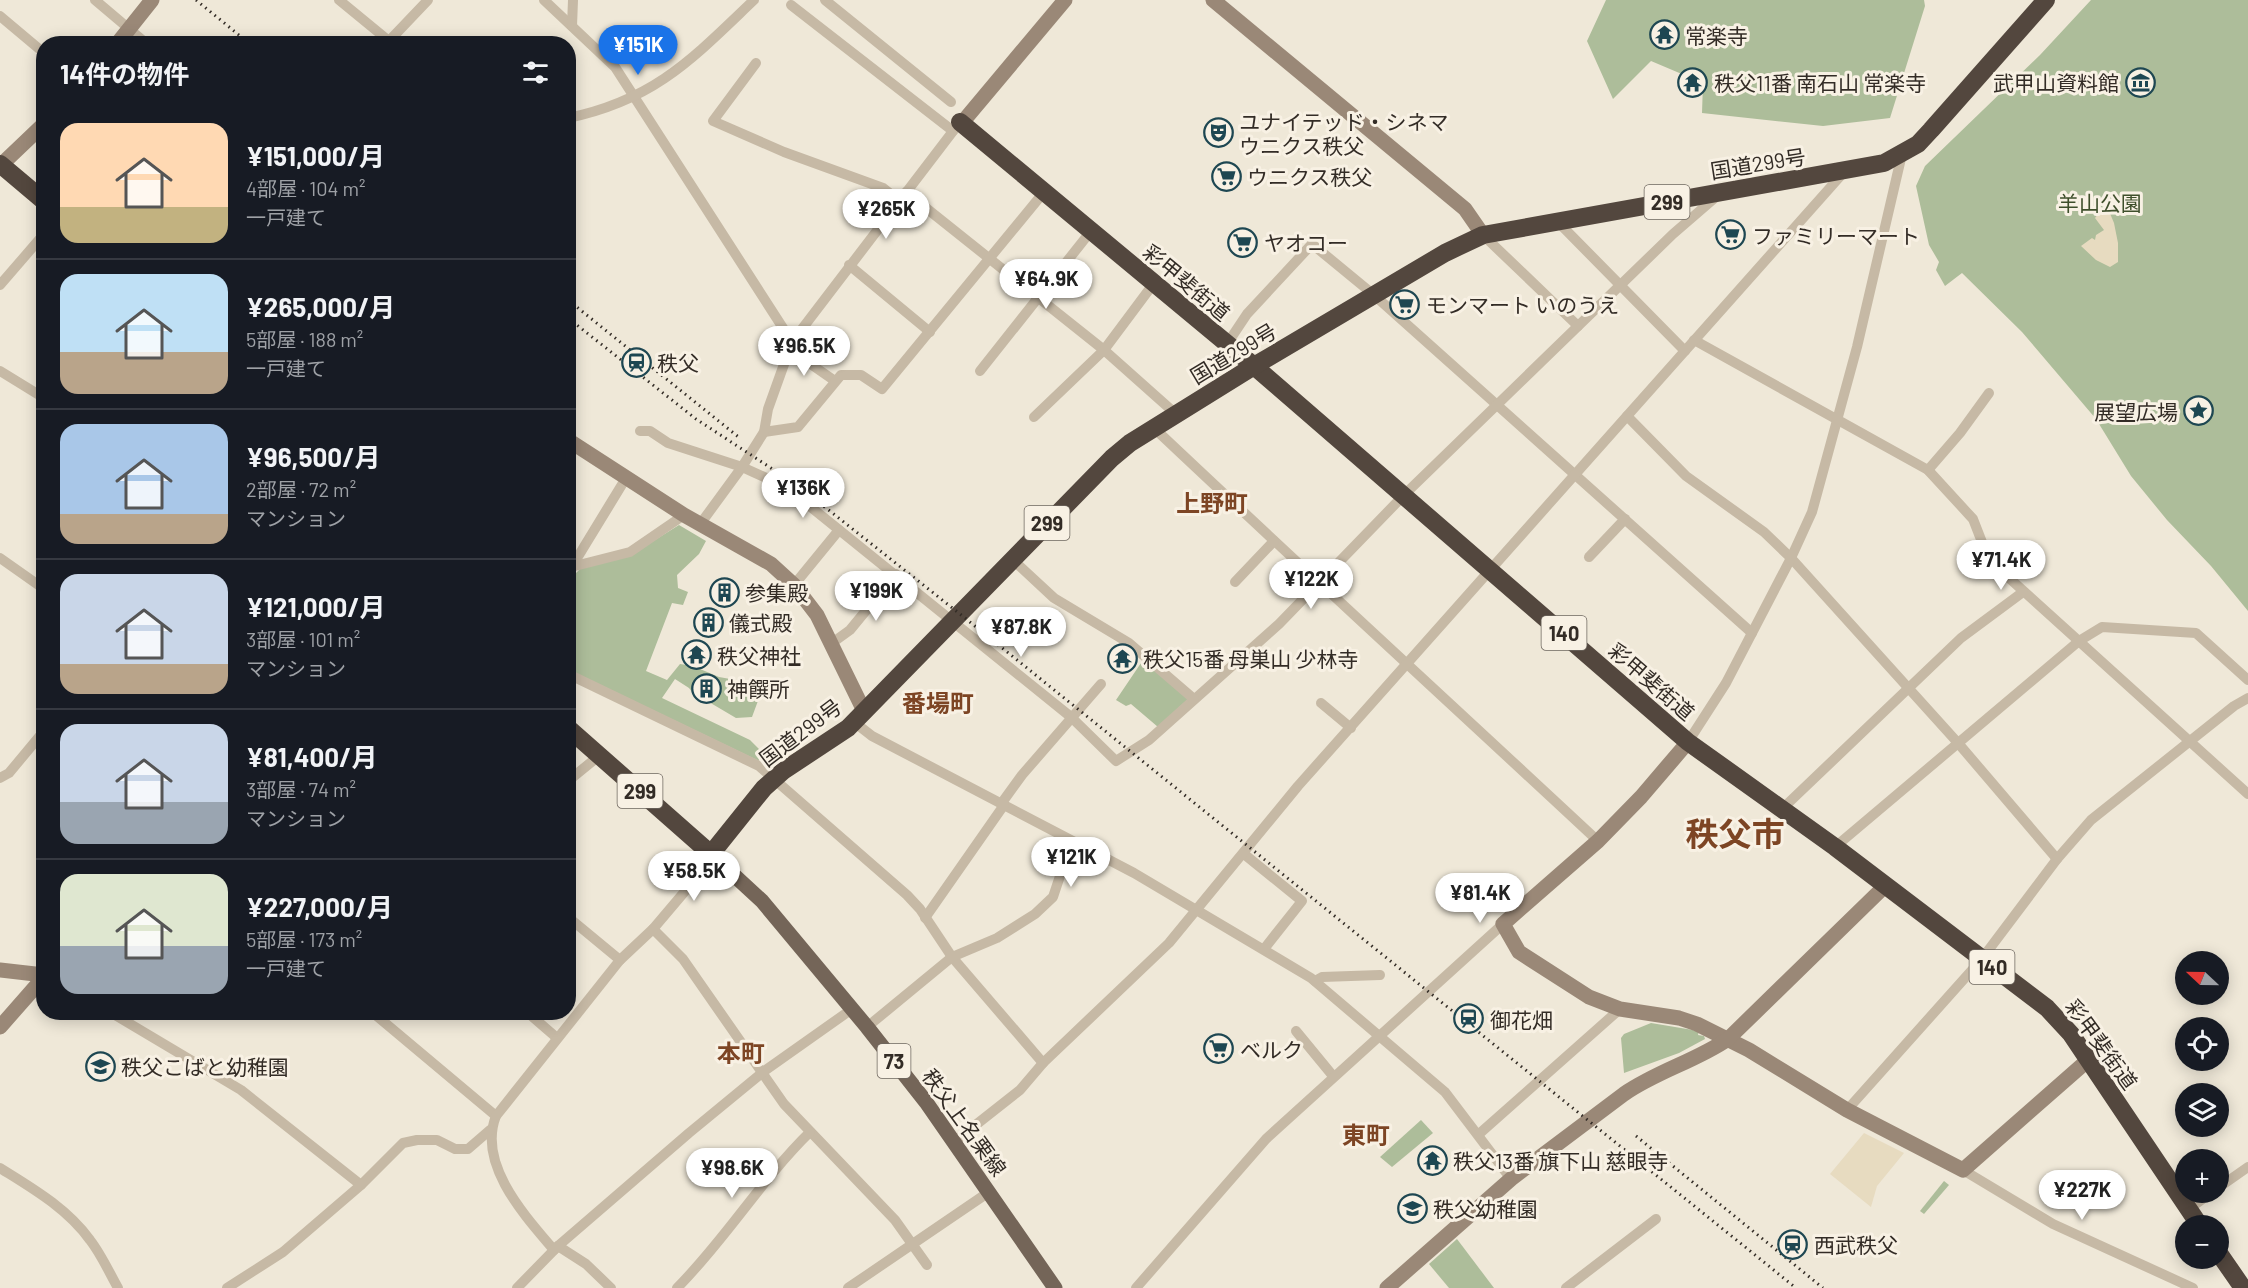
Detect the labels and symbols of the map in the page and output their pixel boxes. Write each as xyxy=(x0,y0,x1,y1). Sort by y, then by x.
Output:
temple icon: 常楽寺 xyxy=(1648,19,1680,51)
place label: 常楽寺 xyxy=(1685,23,1748,48)
pin: ¥151K xyxy=(596,25,680,76)
temple icon: 秩父11番 南石山 常楽寺 xyxy=(1677,66,1709,98)
museum icon: 武甲山資料館 xyxy=(2124,66,2156,98)
place label: 秩父11番 南石山 常楽寺 xyxy=(1714,70,1926,95)
place label: 武甲山資料館 xyxy=(1993,70,2119,95)
place label: ユナイテッド・シネマ ウニクス秩父 xyxy=(1239,109,1449,158)
theatre icon: ユナイテッド・シネマ ウニクス秩父 xyxy=(1202,117,1234,149)
street label: 国道299号 xyxy=(1709,143,1807,183)
supermarket icon: ウニクス秩父 xyxy=(1210,160,1242,192)
place label: ウニクス秩父 xyxy=(1247,164,1372,189)
road number: 299 xyxy=(1644,185,1690,219)
pin: ¥265K xyxy=(844,189,928,240)
park label: 羊山公園 xyxy=(2058,190,2142,215)
supermarket icon: ファミリーマート xyxy=(1715,219,1747,251)
place label: ファミリーマート xyxy=(1752,223,1920,248)
supermarket icon: ヤオコー xyxy=(1227,226,1259,258)
place label: ヤオコー xyxy=(1264,230,1348,255)
street label: 彩甲斐街道 xyxy=(1139,239,1235,325)
pin: ¥64.9K xyxy=(997,259,1095,310)
supermarket icon: モンマート いのうえ xyxy=(1389,288,1421,320)
place label: モンマート いのうえ xyxy=(1426,292,1619,317)
street label: 国道299号 xyxy=(1185,318,1281,388)
pin: ¥96.5K xyxy=(755,326,853,377)
station icon: 秩父 xyxy=(620,346,652,378)
place label: 秩父 xyxy=(657,350,699,375)
place icon: 展望広場 xyxy=(2183,395,2215,427)
place label: 展望広場 xyxy=(2094,399,2178,424)
pin: ¥136K xyxy=(761,468,845,519)
district label: 上野町 xyxy=(1176,488,1248,517)
road number: 299 xyxy=(1024,506,1070,540)
pin: ¥71.4K xyxy=(1952,540,2050,591)
pin: ¥122K xyxy=(1269,559,1353,610)
pin: ¥199K xyxy=(834,571,918,622)
building icon: 参集殿 xyxy=(708,576,740,608)
place label: 参集殿 xyxy=(745,580,808,605)
building icon: 儀式殿 xyxy=(692,606,724,638)
pin: ¥87.8K xyxy=(972,607,1070,658)
place label: 儀式殿 xyxy=(729,610,792,635)
road number: 140 xyxy=(1542,616,1586,650)
street label: 彩甲斐街道 xyxy=(1604,637,1700,725)
temple icon: 秩父神社 xyxy=(680,639,712,671)
temple icon: 秩父15番 母巣山 少林寺 xyxy=(1106,642,1138,674)
place label: 秩父神社 xyxy=(717,643,801,668)
place label: 秩父15番 母巣山 少林寺 xyxy=(1143,646,1359,671)
building icon: 神饌所 xyxy=(690,672,722,704)
place label: 神饌所 xyxy=(727,676,790,701)
district label: 番場町 xyxy=(902,688,974,717)
street label: 国道299号 xyxy=(754,693,846,771)
road number: 299 xyxy=(618,774,662,808)
district label: 秩父市 xyxy=(1686,813,1785,853)
pin: ¥121K xyxy=(1029,837,1113,888)
pin: ¥58.5K xyxy=(645,851,743,902)
pin: ¥81.4K xyxy=(1431,873,1529,924)
road number: 140 xyxy=(1970,950,2014,984)
north arrow xyxy=(2175,951,2229,1005)
street label: 彩甲斐街道 xyxy=(2061,994,2143,1094)
station icon: 御花畑 xyxy=(1453,1003,1485,1035)
place label: 御花畑 xyxy=(1490,1007,1553,1032)
supermarket icon: ベルク xyxy=(1203,1033,1235,1065)
place label: ベルク xyxy=(1240,1037,1303,1062)
district label: 本町 xyxy=(717,1038,765,1067)
road number: 73 xyxy=(878,1044,910,1078)
school or university icon: 秩父こばと幼稚園 xyxy=(84,1050,116,1082)
place label: 秩父こばと幼稚園 xyxy=(121,1054,289,1079)
street label: 秩父上名栗線 xyxy=(918,1064,1012,1180)
district label: 東町 xyxy=(1342,1120,1390,1149)
temple icon: 秩父13番 旗下山 慈眼寺 xyxy=(1416,1144,1448,1176)
pin: ¥98.6K xyxy=(683,1148,781,1199)
place label: 秩父13番 旗下山 慈眼寺 xyxy=(1453,1148,1669,1173)
pin: ¥227K xyxy=(2040,1170,2124,1221)
school or university icon: 秩父幼稚園 xyxy=(1396,1192,1428,1224)
place label: 秩父幼稚園 xyxy=(1433,1196,1538,1221)
station icon: 西武秩父 xyxy=(1777,1228,1809,1260)
place label: 西武秩父 xyxy=(1814,1232,1898,1257)

